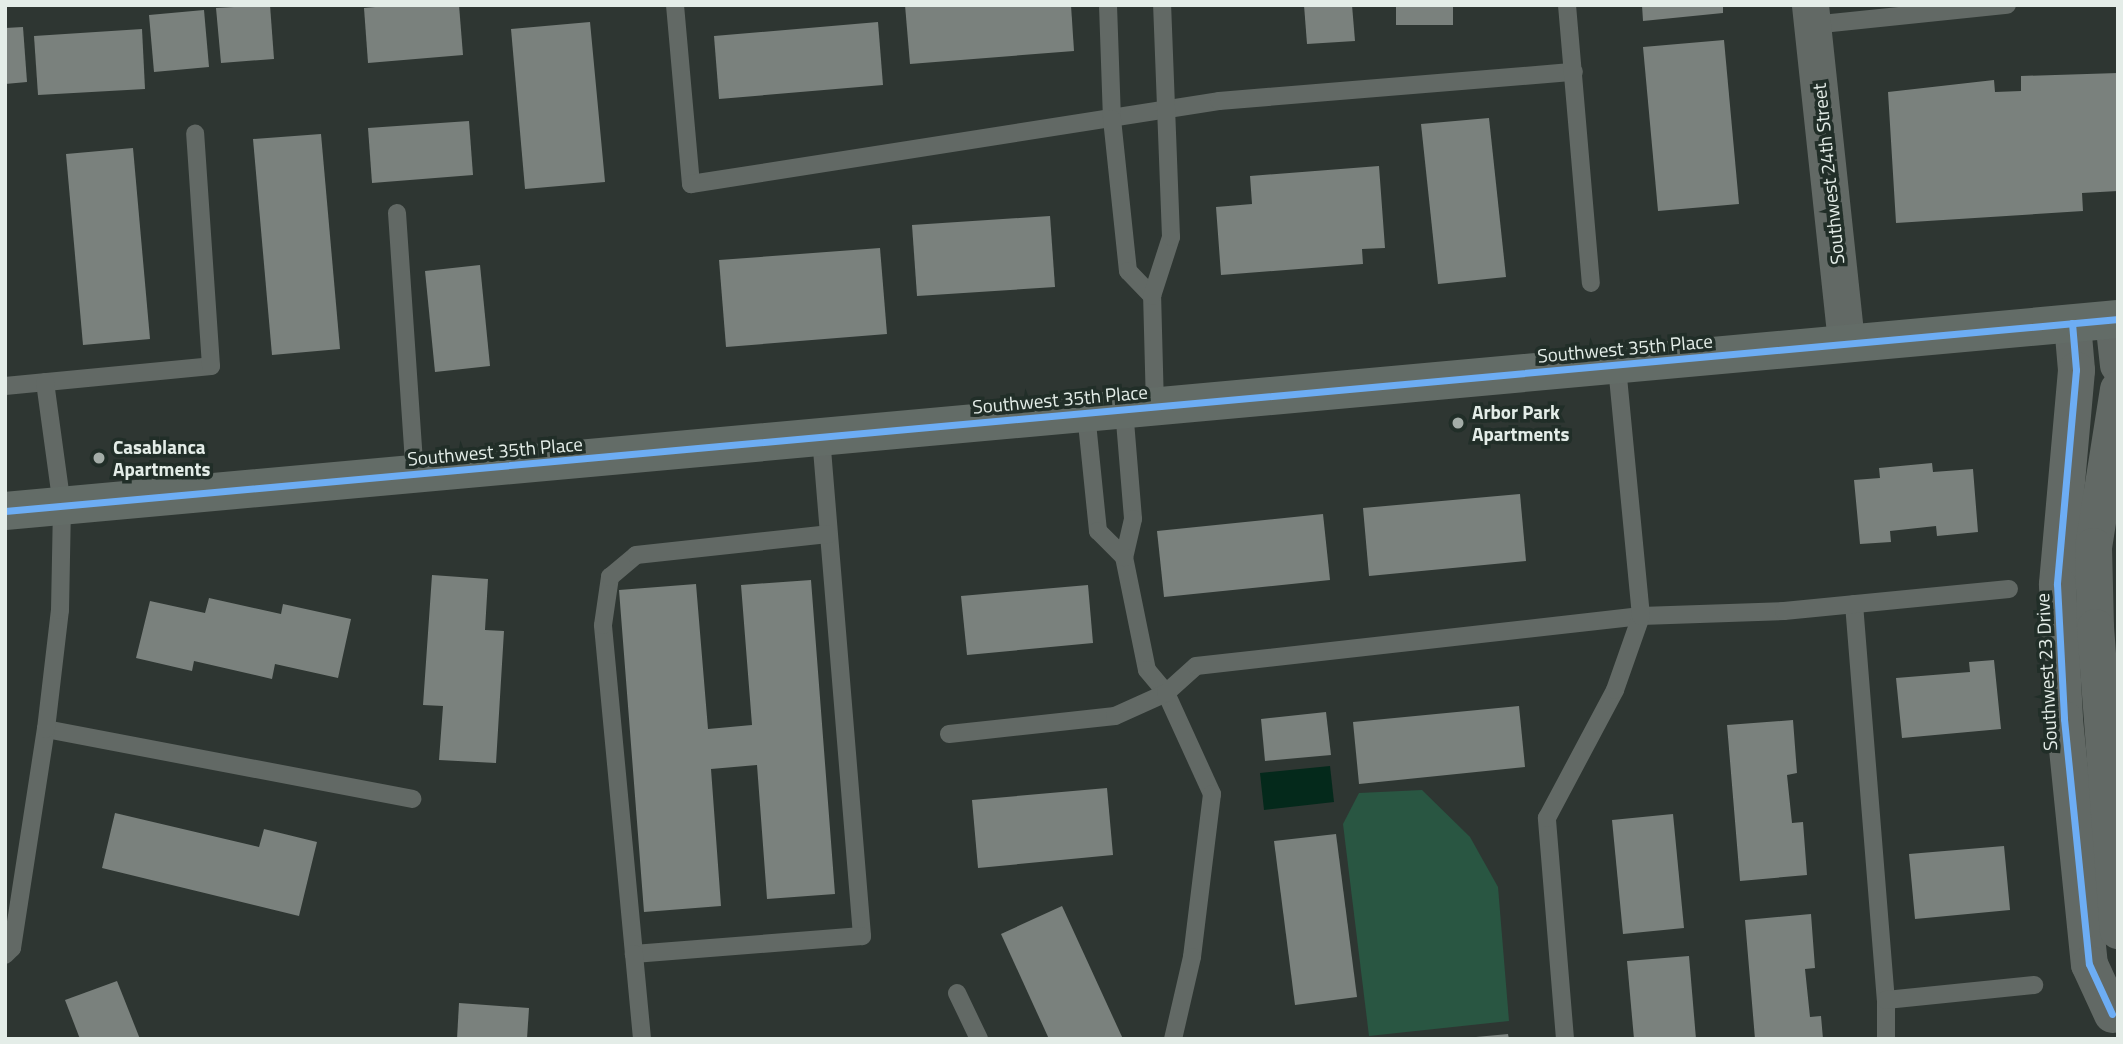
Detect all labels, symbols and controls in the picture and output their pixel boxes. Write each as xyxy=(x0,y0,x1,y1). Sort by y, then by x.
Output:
street label: Southwest 24th Street xyxy=(1807,82,1849,266)
street label: Southwest 35th Place xyxy=(1536,329,1714,367)
street label: Southwest 35th Place xyxy=(971,380,1149,418)
place label: Arbor Park Apartments xyxy=(1472,401,1569,445)
marker: Arbor Park Apartments xyxy=(1450,415,1466,431)
street label: Southwest 35th Place xyxy=(406,432,584,470)
place label: Casablanca Apartments xyxy=(113,436,210,480)
marker: Casablanca Apartments xyxy=(91,450,107,466)
street label: Southwest 23 Drive xyxy=(2030,593,2062,751)

